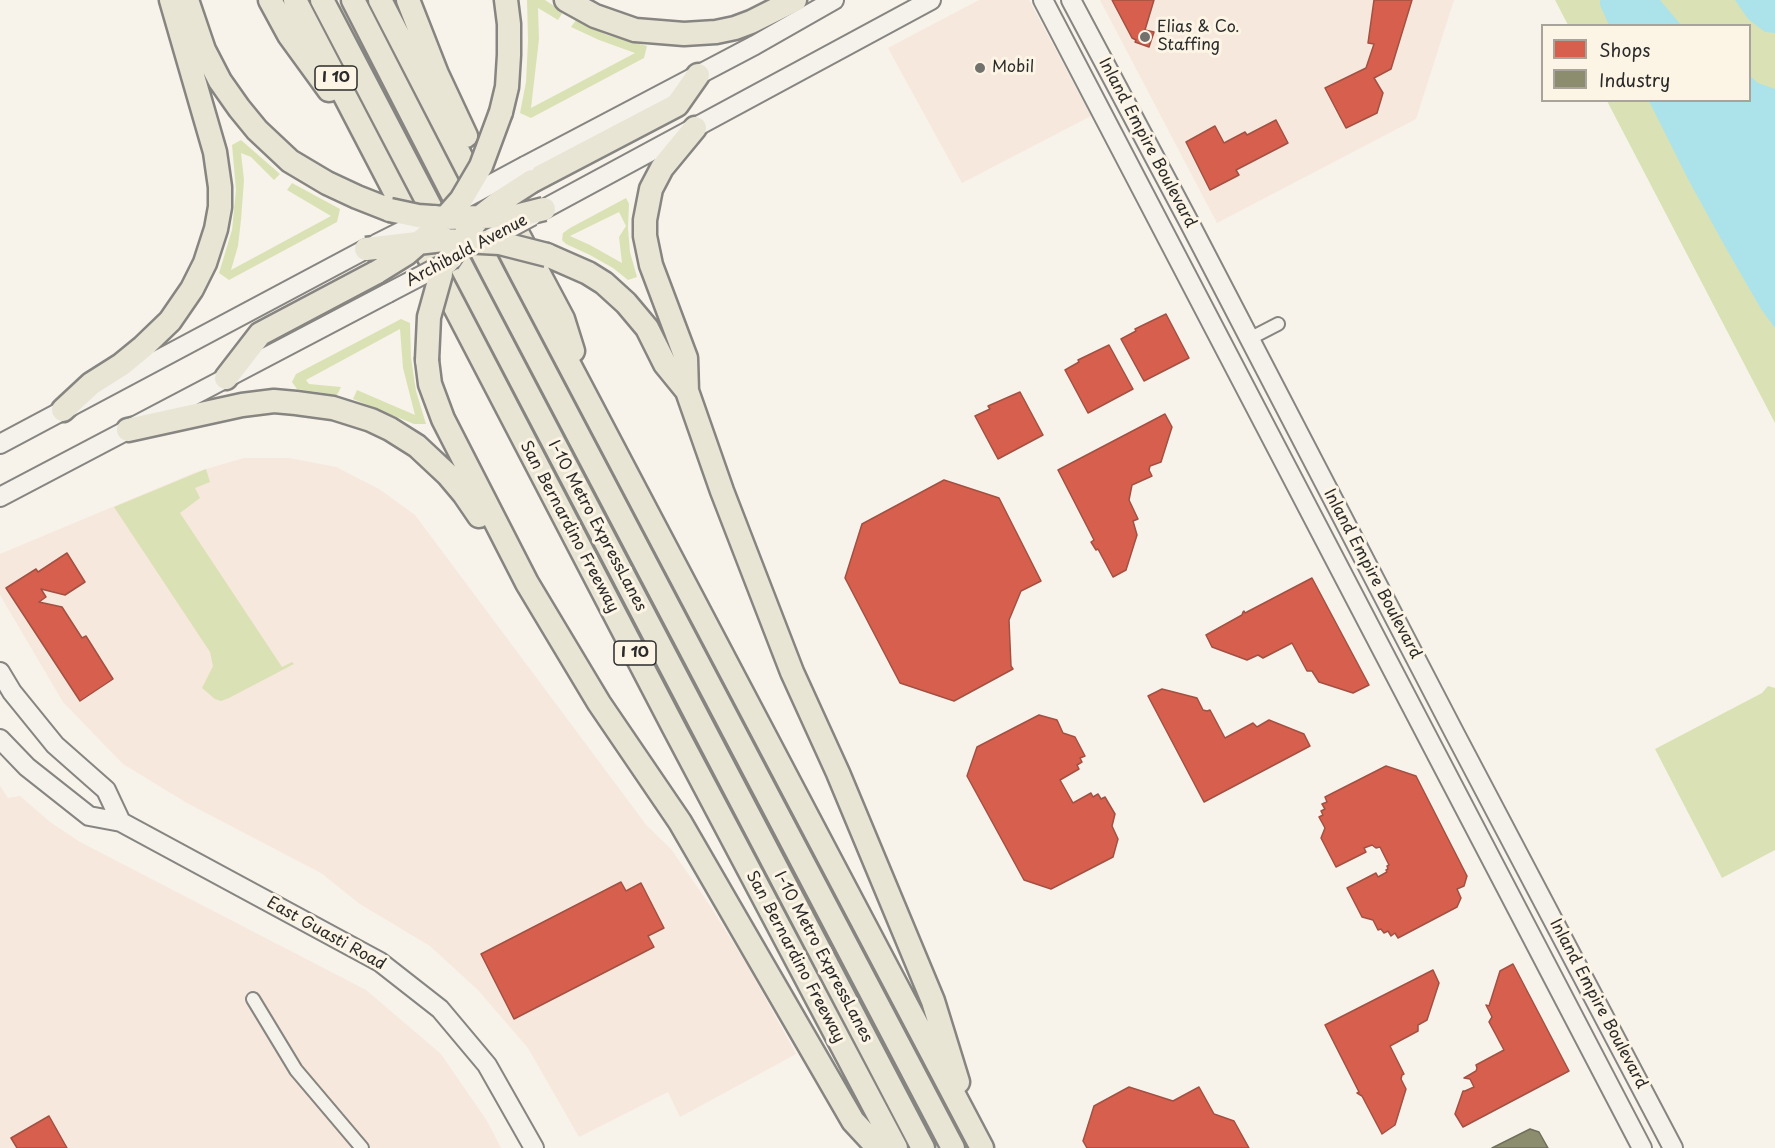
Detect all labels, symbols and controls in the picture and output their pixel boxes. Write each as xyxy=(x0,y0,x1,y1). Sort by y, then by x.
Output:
place label: Elias & Co. Staffing xyxy=(1157,18,1240,56)
legend xyxy=(1541,24,1751,102)
marker: Elias & Co. Staffing xyxy=(1138,30,1152,44)
text: Shops xyxy=(1599,36,1650,63)
street label: Inland Empire Boulevard xyxy=(1094,55,1200,231)
place label: Mobil xyxy=(992,58,1034,78)
marker: Mobil xyxy=(973,61,987,75)
road number: I 10 xyxy=(315,66,357,90)
text: Industry xyxy=(1599,66,1670,93)
street label: Archibald Avenue xyxy=(403,211,531,291)
street label: I-10 Metro ExpressLanes xyxy=(544,437,650,615)
street label: San Bernardino Freeway xyxy=(516,438,622,616)
street label: Inland Empire Boulevard xyxy=(1319,486,1425,662)
road number: I 10 xyxy=(614,641,656,665)
street label: San Bernardino Freeway xyxy=(742,868,848,1046)
street label: I-10 Metro ExpressLanes xyxy=(770,868,876,1046)
street label: East Guasti Road xyxy=(263,893,389,975)
street label: Inland Empire Boulevard xyxy=(1545,916,1651,1092)

